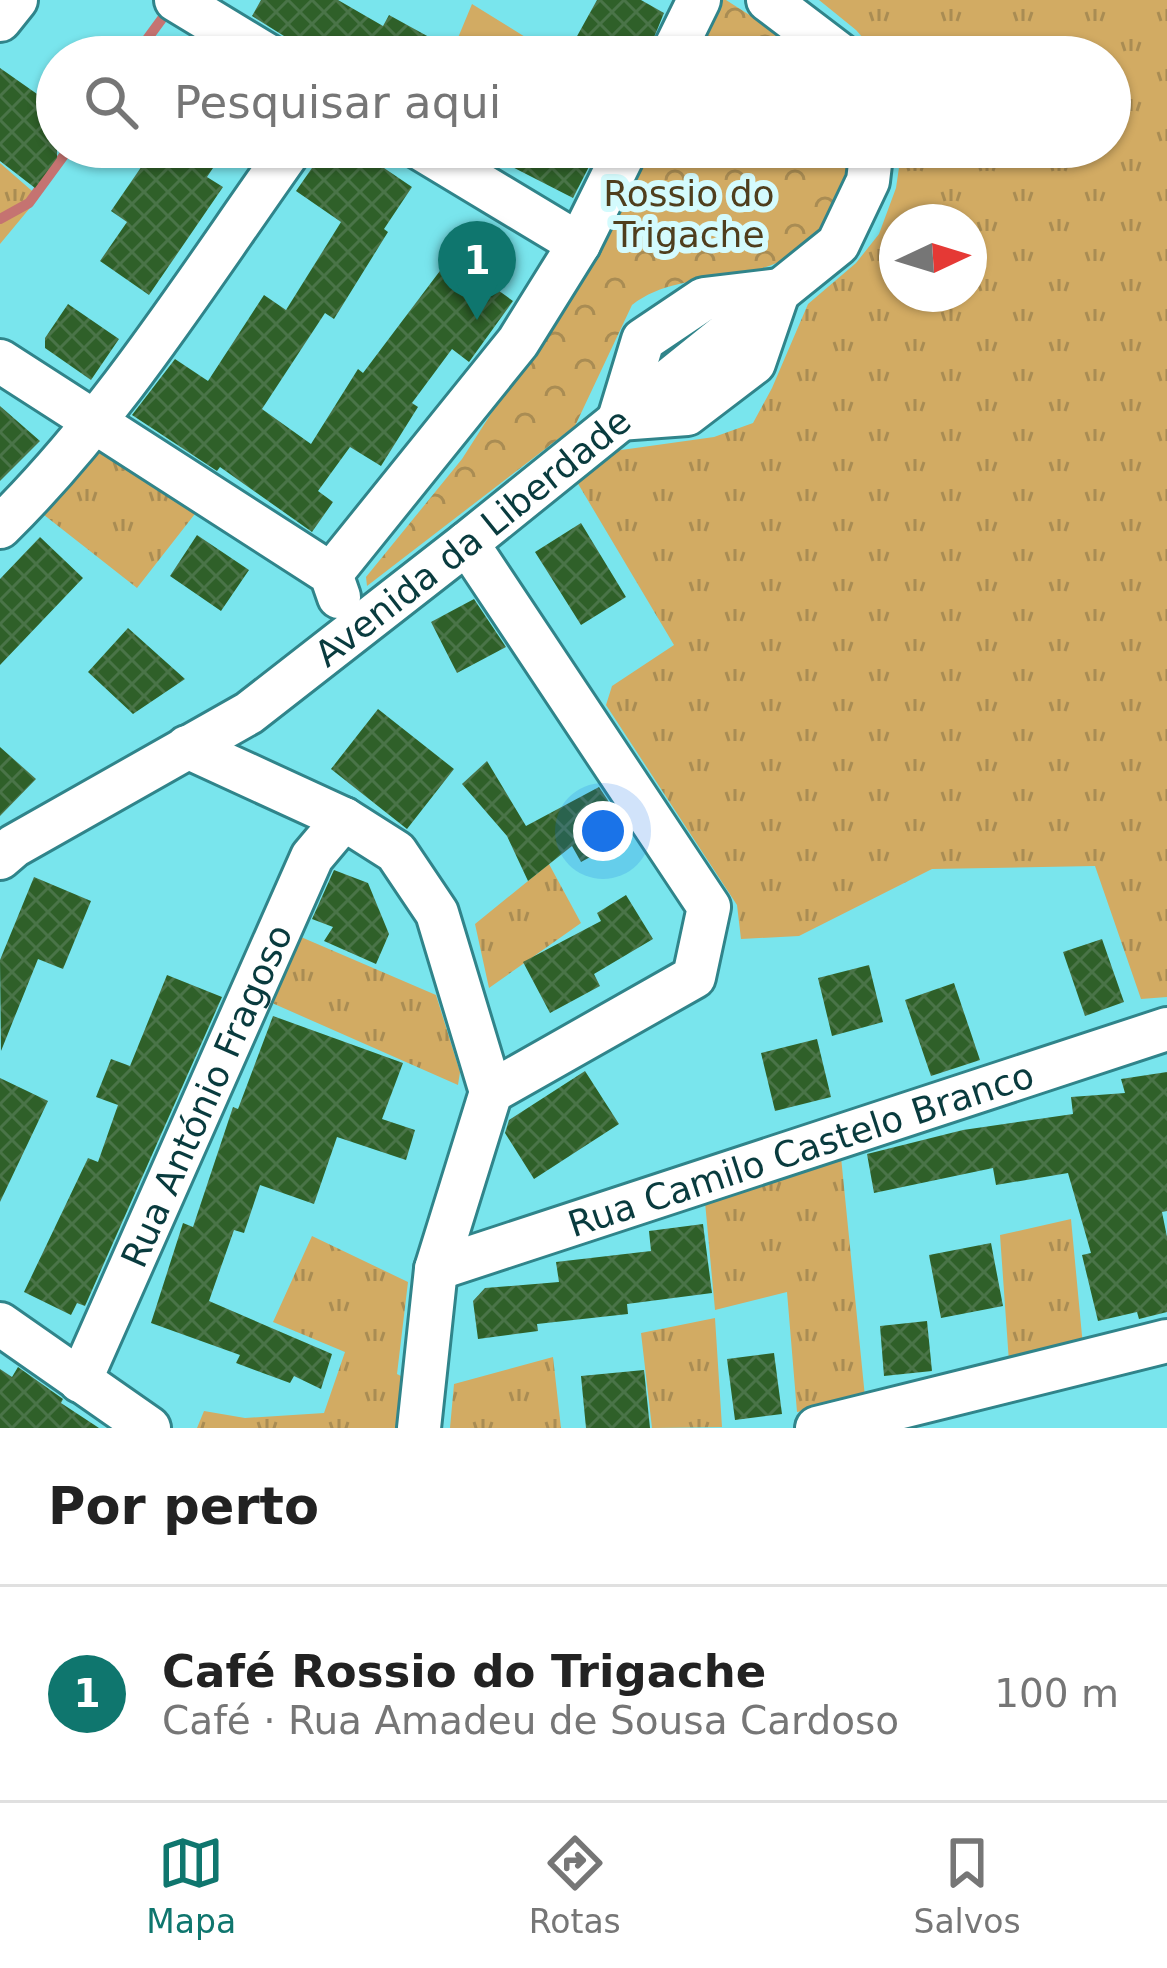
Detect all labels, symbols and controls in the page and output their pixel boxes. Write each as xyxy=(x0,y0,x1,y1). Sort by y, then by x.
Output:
search box xyxy=(36,36,1131,168)
icon: search xyxy=(78,69,144,135)
text: Pesquisar aqui xyxy=(174,76,501,129)
park label: Rossio do Trigache xyxy=(603,173,775,255)
north arrow xyxy=(879,204,987,312)
pin: 1 xyxy=(438,221,516,320)
street label: Avenida da Liberdade xyxy=(307,399,638,674)
your location xyxy=(573,801,633,861)
street label: Rua António Fragoso xyxy=(113,918,300,1273)
street label: Rua Camilo Castelo Branco xyxy=(563,1054,1039,1245)
text: Por perto xyxy=(48,1477,319,1536)
text: Café Rossio do Trigache xyxy=(162,1645,766,1698)
text: 1 xyxy=(73,1671,101,1716)
text: 100 m xyxy=(994,1671,1119,1716)
text: Café · Rua Amadeu de Sousa Cardoso xyxy=(162,1698,899,1743)
tab: Mapa xyxy=(146,1830,236,1941)
tab: Rotas xyxy=(529,1830,621,1941)
tab: Salvos xyxy=(913,1830,1021,1941)

